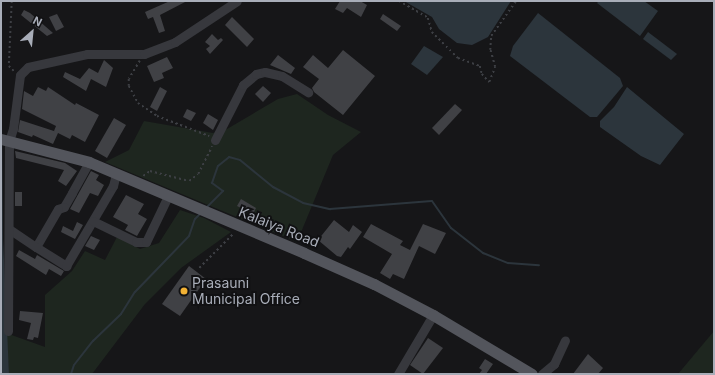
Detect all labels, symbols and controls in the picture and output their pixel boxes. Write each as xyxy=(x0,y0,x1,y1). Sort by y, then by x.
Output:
north arrow xyxy=(12,12,52,52)
text: N xyxy=(31,13,44,29)
street label: Kalaiya Road xyxy=(236,203,322,251)
place label: Prasauni Municipal Office xyxy=(192,275,300,308)
marker: Prasauni Municipal Office xyxy=(179,286,189,296)

